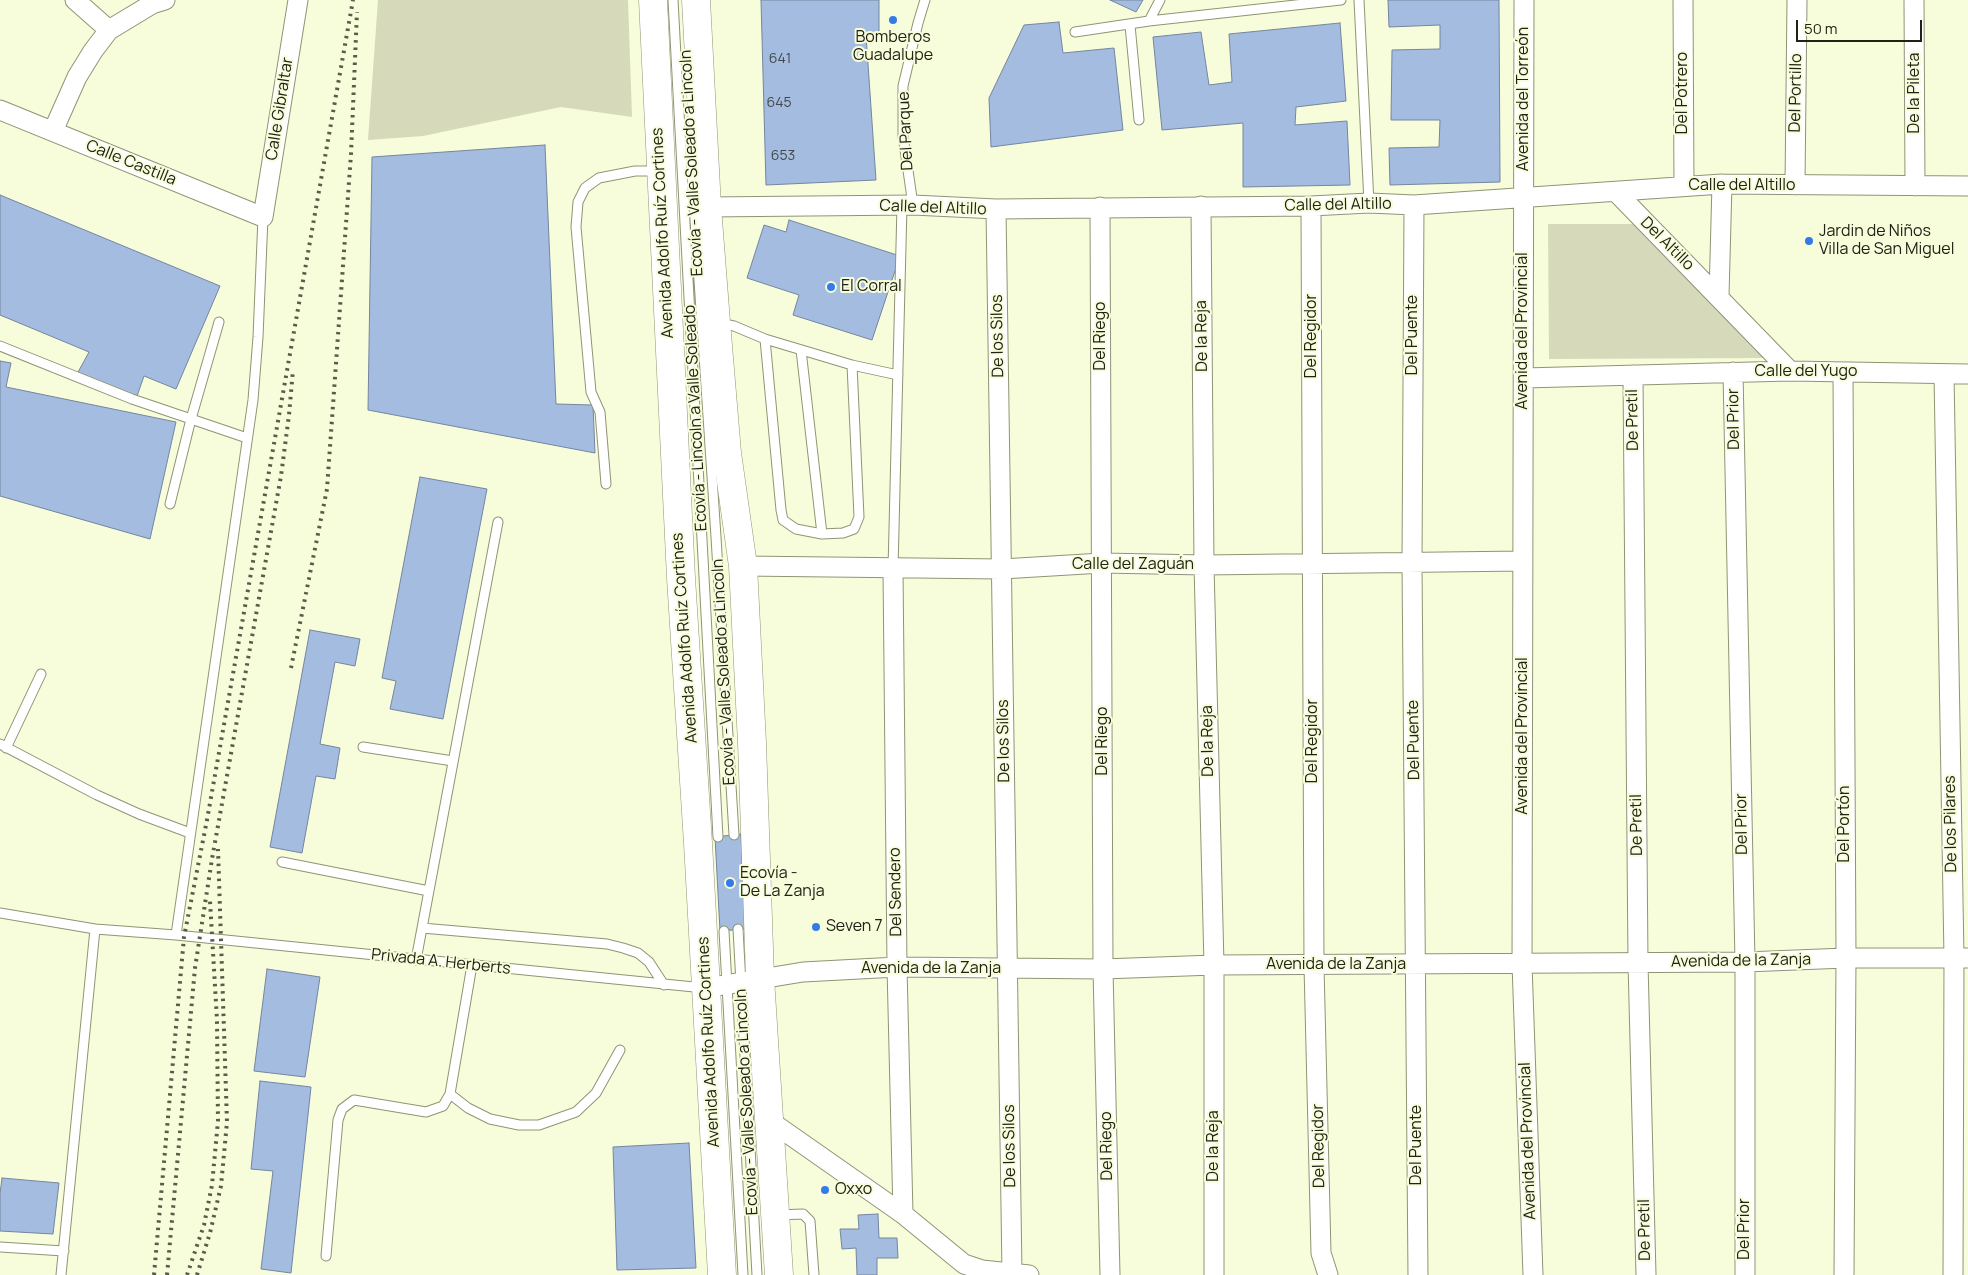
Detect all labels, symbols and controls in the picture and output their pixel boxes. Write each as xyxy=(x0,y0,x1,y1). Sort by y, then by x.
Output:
scale bar xyxy=(1798,10,1924,42)
marker: Bomberos Guadalupe xyxy=(887,14,899,26)
text: 50 m xyxy=(1804,18,1838,39)
street label: Avenida del Torreón xyxy=(1514,27,1534,171)
place label: Bomberos Guadalupe xyxy=(853,28,933,66)
street label: Ecovía - Valle Soleado a Lincoln xyxy=(676,49,708,277)
house number: 641 xyxy=(769,51,791,67)
street label: Del Potrero xyxy=(1673,52,1693,134)
street label: Del Portillo xyxy=(1786,53,1806,133)
street label: De la Pileta xyxy=(1905,53,1925,133)
street label: Calle Gibraltar xyxy=(262,56,298,162)
street label: Del Parque xyxy=(894,91,918,171)
house number: 645 xyxy=(766,95,792,111)
street label: Avenida Adolfo Ruíz Cortines xyxy=(648,127,678,339)
street label: Calle Castilla xyxy=(83,136,179,190)
house number: 653 xyxy=(771,148,795,164)
street label: Calle del Altillo xyxy=(1688,176,1796,196)
street label: Calle del Altillo xyxy=(1284,194,1392,216)
street label: Calle del Altillo xyxy=(879,197,987,219)
street label: Del Altillo xyxy=(1636,213,1698,275)
place label: Jardin de Niños Villa de San Miguel xyxy=(1819,222,1954,260)
marker: Jardin de Niños Villa de San Miguel xyxy=(1803,235,1815,247)
street label: Avenida del Provincial xyxy=(1513,252,1533,410)
place label: El Corral xyxy=(841,277,902,297)
marker: El Corral xyxy=(825,281,837,293)
street label: De los Silos xyxy=(988,294,1008,378)
street label: Del Regidor xyxy=(1302,294,1322,378)
street label: Del Puente xyxy=(1403,295,1423,375)
street label: De la Reja xyxy=(1192,300,1212,372)
street label: Del Riego xyxy=(1091,301,1111,371)
street label: Ecovía - Lincoln a Valle Soleado xyxy=(680,304,712,532)
street label: Calle del Yugo xyxy=(1755,362,1857,382)
street label: Del Prior xyxy=(1724,388,1744,450)
street label: De Pretil xyxy=(1623,389,1643,451)
street label: Avenida Adolfo Ruíz Cortines xyxy=(668,532,702,744)
street label: Calle del Zaguán xyxy=(1072,555,1194,575)
street label: Ecovía - Valle Soleado a Lincoln xyxy=(708,558,740,786)
street label: Avenida del Provincial xyxy=(1513,657,1533,815)
street label: De los Silos xyxy=(994,699,1014,783)
street label: Del Regidor xyxy=(1303,699,1323,783)
street label: Del Puente xyxy=(1404,700,1424,780)
street label: De la Reja xyxy=(1198,705,1218,777)
street label: Del Riego xyxy=(1093,706,1113,776)
street label: De los Pilares xyxy=(1941,775,1961,873)
street label: Del Portón xyxy=(1835,786,1855,862)
street label: Del Prior xyxy=(1732,793,1752,855)
street label: De Pretil xyxy=(1627,794,1647,856)
street label: Del Sendero xyxy=(886,847,906,937)
place label: Ecovía - De La Zanja xyxy=(740,864,825,902)
marker: Ecovía - De La Zanja xyxy=(724,877,736,889)
place label: Seven 7 xyxy=(826,917,883,937)
marker: Seven 7 xyxy=(810,921,822,933)
street label: Avenida Adolfo Ruíz Cortines xyxy=(694,936,724,1148)
street label: Privada A. Herberts xyxy=(370,945,512,979)
street label: Avenida de la Zanja xyxy=(1671,950,1811,972)
street label: Avenida de la Zanja xyxy=(1266,955,1406,975)
street label: Avenida de la Zanja xyxy=(861,959,1001,979)
street label: Ecovía - Valle Soleado a Lincoln xyxy=(731,988,763,1216)
street label: Avenida del Provincial xyxy=(1516,1062,1540,1220)
street label: De los Silos xyxy=(1000,1104,1020,1188)
street label: Del Regidor xyxy=(1309,1104,1329,1188)
street label: Del Puente xyxy=(1407,1105,1427,1185)
street label: De la Reja xyxy=(1204,1110,1224,1182)
street label: Del Riego xyxy=(1097,1111,1117,1181)
place label: Oxxo xyxy=(835,1180,872,1200)
marker: Oxxo xyxy=(819,1184,831,1196)
street label: Del Prior xyxy=(1735,1198,1755,1260)
street label: De Pretil xyxy=(1635,1199,1655,1261)

